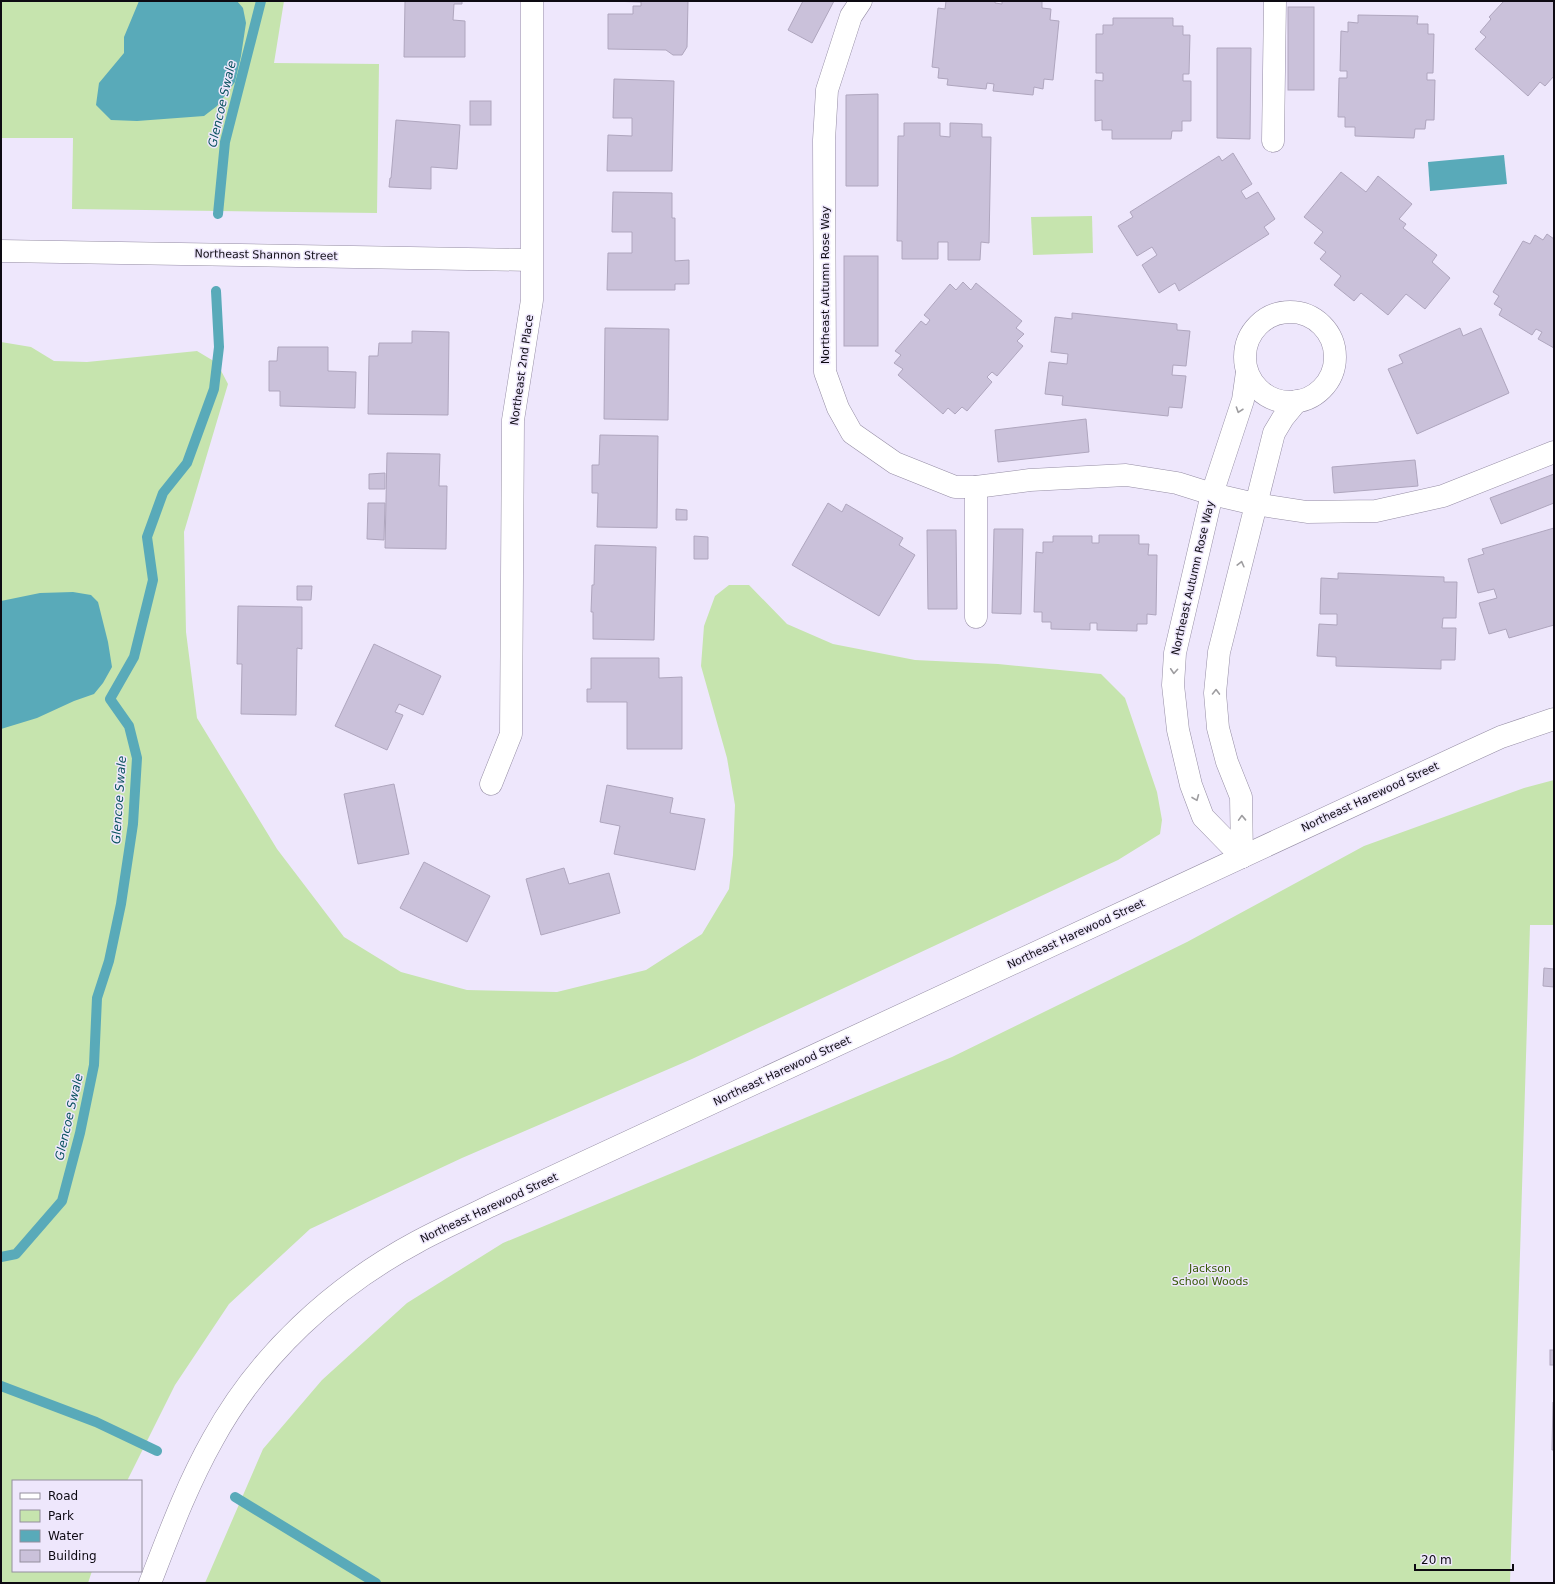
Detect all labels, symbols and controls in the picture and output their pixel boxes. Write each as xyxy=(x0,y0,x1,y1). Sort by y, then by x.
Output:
water label: Glencoe Swale xyxy=(205,59,239,149)
street label: Northeast Autumn Rose Way xyxy=(819,205,832,364)
street label: Northeast Shannon Street xyxy=(194,247,338,263)
street label: Northeast 2nd Place xyxy=(508,314,536,426)
one-way arrow xyxy=(1236,406,1244,413)
street label: Northeast Autumn Rose Way xyxy=(1169,499,1217,656)
one-way arrow xyxy=(1236,561,1244,568)
one-way arrow xyxy=(1170,668,1179,674)
one-way arrow xyxy=(1212,689,1220,695)
water label: Glencoe Swale xyxy=(109,755,129,845)
street label: Northeast Harewood Street xyxy=(1299,759,1441,835)
one-way arrow xyxy=(1191,795,1199,802)
one-way arrow xyxy=(1237,815,1246,821)
street label: Northeast Harewood Street xyxy=(1005,896,1147,972)
street label: Northeast Harewood Street xyxy=(711,1033,853,1109)
water label: Glencoe Swale xyxy=(52,1072,86,1162)
street label: Northeast Harewood Street xyxy=(418,1170,560,1246)
park label: Jackson School Woods xyxy=(1172,1262,1248,1288)
legend xyxy=(12,1480,142,1572)
text: Road xyxy=(48,1489,78,1503)
text: Park xyxy=(48,1509,74,1523)
text: Water xyxy=(48,1529,84,1543)
scale bar xyxy=(1415,1546,1513,1572)
text: Building xyxy=(48,1549,97,1563)
text: 20 m xyxy=(1421,1553,1452,1567)

